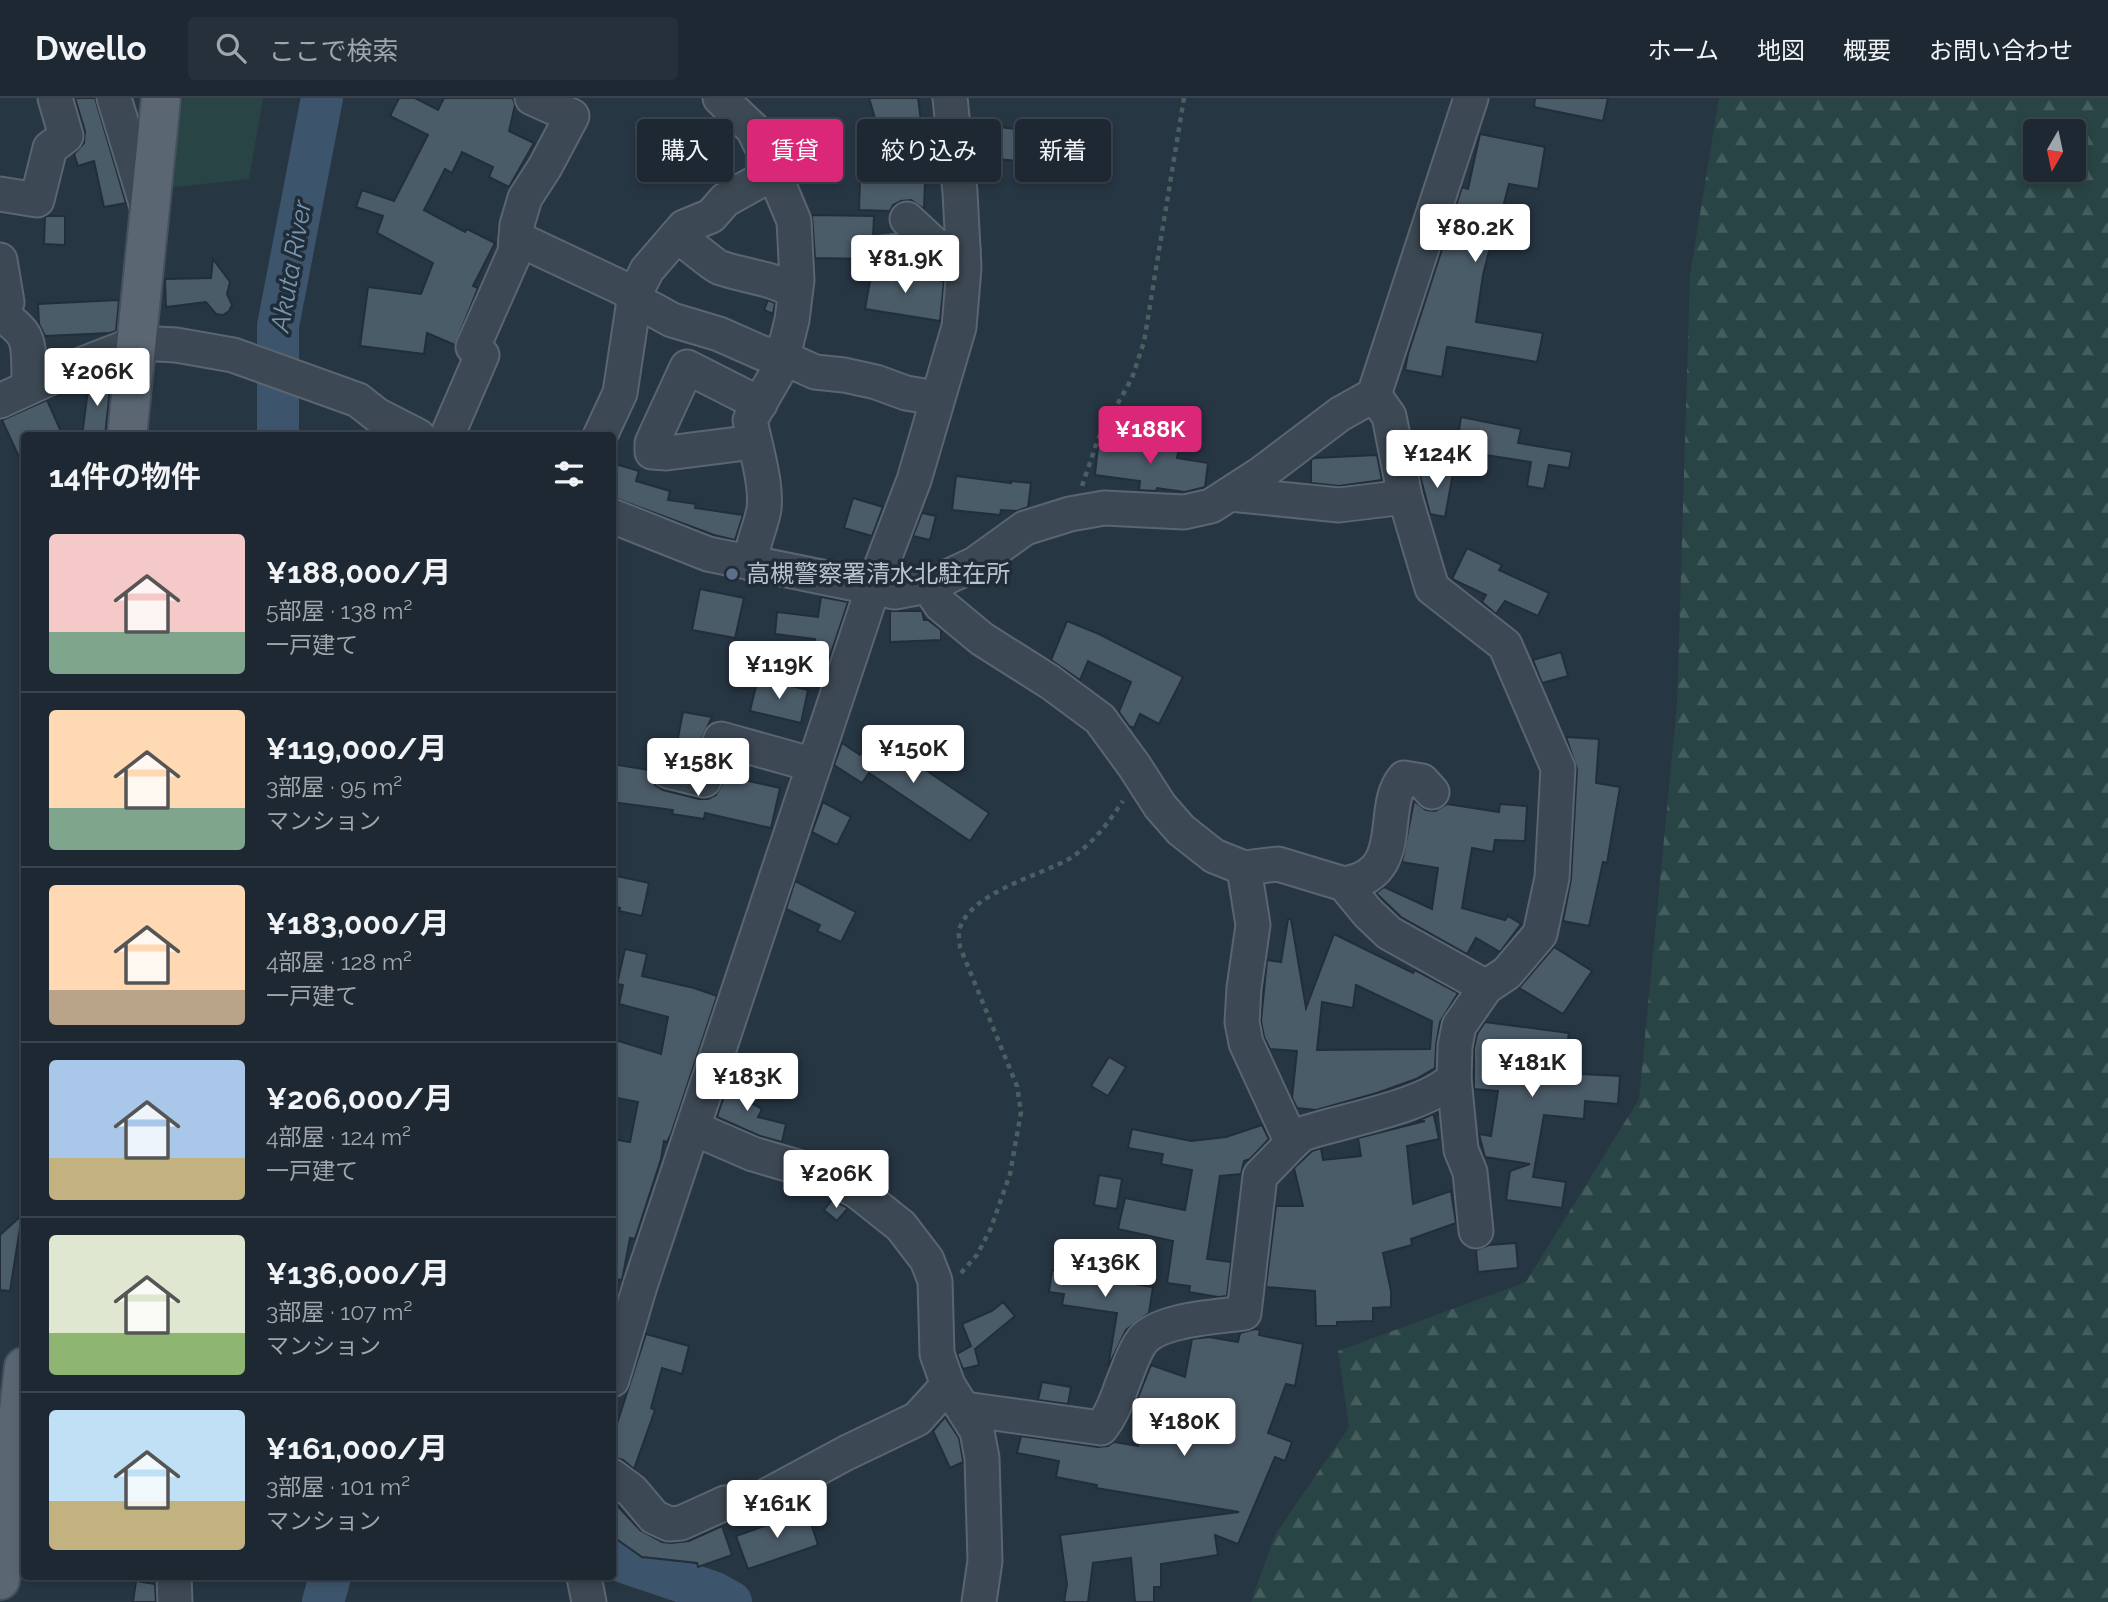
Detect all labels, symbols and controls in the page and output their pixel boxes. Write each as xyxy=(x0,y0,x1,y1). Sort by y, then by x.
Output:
search box xyxy=(188,17,678,80)
text: Dwello xyxy=(35,29,146,68)
icon: search xyxy=(212,29,250,67)
text: ここで検索 xyxy=(268,36,398,66)
text: ホーム xyxy=(1648,36,1719,65)
text: 地図 xyxy=(1757,36,1805,65)
text: 概要 xyxy=(1843,36,1891,65)
text: お問い合わせ xyxy=(1929,36,2073,65)
chip: 購入 xyxy=(637,119,733,182)
chip: 賃貸 xyxy=(747,119,843,182)
chip: 絞り込み xyxy=(857,119,1001,182)
chip: 新着 xyxy=(1015,119,1111,182)
north arrow xyxy=(2023,119,2086,182)
map controls xyxy=(2023,119,2086,182)
water label: Akuta River xyxy=(264,197,317,336)
pin: ¥80.2K xyxy=(1418,204,1532,264)
text: ¥80.2K xyxy=(1436,213,1514,240)
pin: ¥81.9K xyxy=(848,236,962,295)
text: ¥81.9K xyxy=(867,244,943,271)
pin: ¥206K xyxy=(48,348,146,408)
text: ¥206K xyxy=(61,357,133,384)
pin: ¥188K xyxy=(1101,406,1199,466)
text: ¥188K xyxy=(1115,415,1185,442)
pin: ¥124K xyxy=(1388,430,1486,490)
text: ¥124K xyxy=(1402,439,1472,466)
icon: filters xyxy=(550,455,588,493)
text: 14件の物件 xyxy=(49,459,201,494)
text: ¥188,000/月 xyxy=(266,555,451,590)
place label: 高槻警察署清水北駐在所 xyxy=(746,559,1010,588)
icon: home xyxy=(105,562,189,646)
marker: 高槻警察署清水北駐在所 xyxy=(724,566,740,582)
text: 5部屋 · 138 m² xyxy=(266,597,412,624)
text: 一戸建て xyxy=(266,631,358,658)
pin: ¥119K xyxy=(730,642,828,701)
text: ¥119K xyxy=(745,650,813,677)
pin: ¥150K xyxy=(864,726,962,785)
text: ¥119,000/月 xyxy=(266,731,448,766)
text: ¥150K xyxy=(878,734,948,761)
icon: home xyxy=(105,738,189,822)
pin: ¥158K xyxy=(649,738,747,798)
text: ¥158K xyxy=(663,747,733,774)
text: 3部屋 · 95 m² xyxy=(266,773,402,800)
text: マンション xyxy=(266,807,381,834)
text: ¥183,000/月 xyxy=(266,906,450,941)
icon: home xyxy=(105,913,189,997)
text: 4部屋 · 128 m² xyxy=(266,948,412,975)
text: 一戸建て xyxy=(266,982,358,1009)
pin: ¥181K xyxy=(1483,1040,1581,1099)
text: ¥181K xyxy=(1498,1048,1566,1075)
pin: ¥183K xyxy=(698,1054,796,1113)
text: ¥183K xyxy=(712,1062,782,1089)
text: ¥206,000/月 xyxy=(266,1081,454,1116)
icon: home xyxy=(105,1088,189,1172)
text: 4部屋 · 124 m² xyxy=(266,1123,411,1150)
pin: ¥206K xyxy=(787,1150,885,1210)
text: 一戸建て xyxy=(266,1157,358,1184)
text: ¥206K xyxy=(800,1159,872,1186)
pin: ¥136K xyxy=(1056,1240,1154,1299)
text: ¥136K xyxy=(1070,1248,1140,1275)
text: ¥136,000/月 xyxy=(266,1256,450,1291)
icon: home xyxy=(105,1263,189,1347)
text: 3部屋 · 107 m² xyxy=(266,1298,412,1325)
text: マンション xyxy=(266,1332,381,1359)
pin: ¥180K xyxy=(1135,1398,1233,1458)
text: ¥180K xyxy=(1148,1407,1220,1434)
text: ¥161,000/月 xyxy=(266,1431,448,1466)
icon: home xyxy=(105,1438,189,1522)
text: 3部屋 · 101 m² xyxy=(266,1473,410,1500)
pin: ¥161K xyxy=(728,1480,826,1540)
text: ¥161K xyxy=(743,1489,811,1516)
text: マンション xyxy=(266,1507,381,1534)

